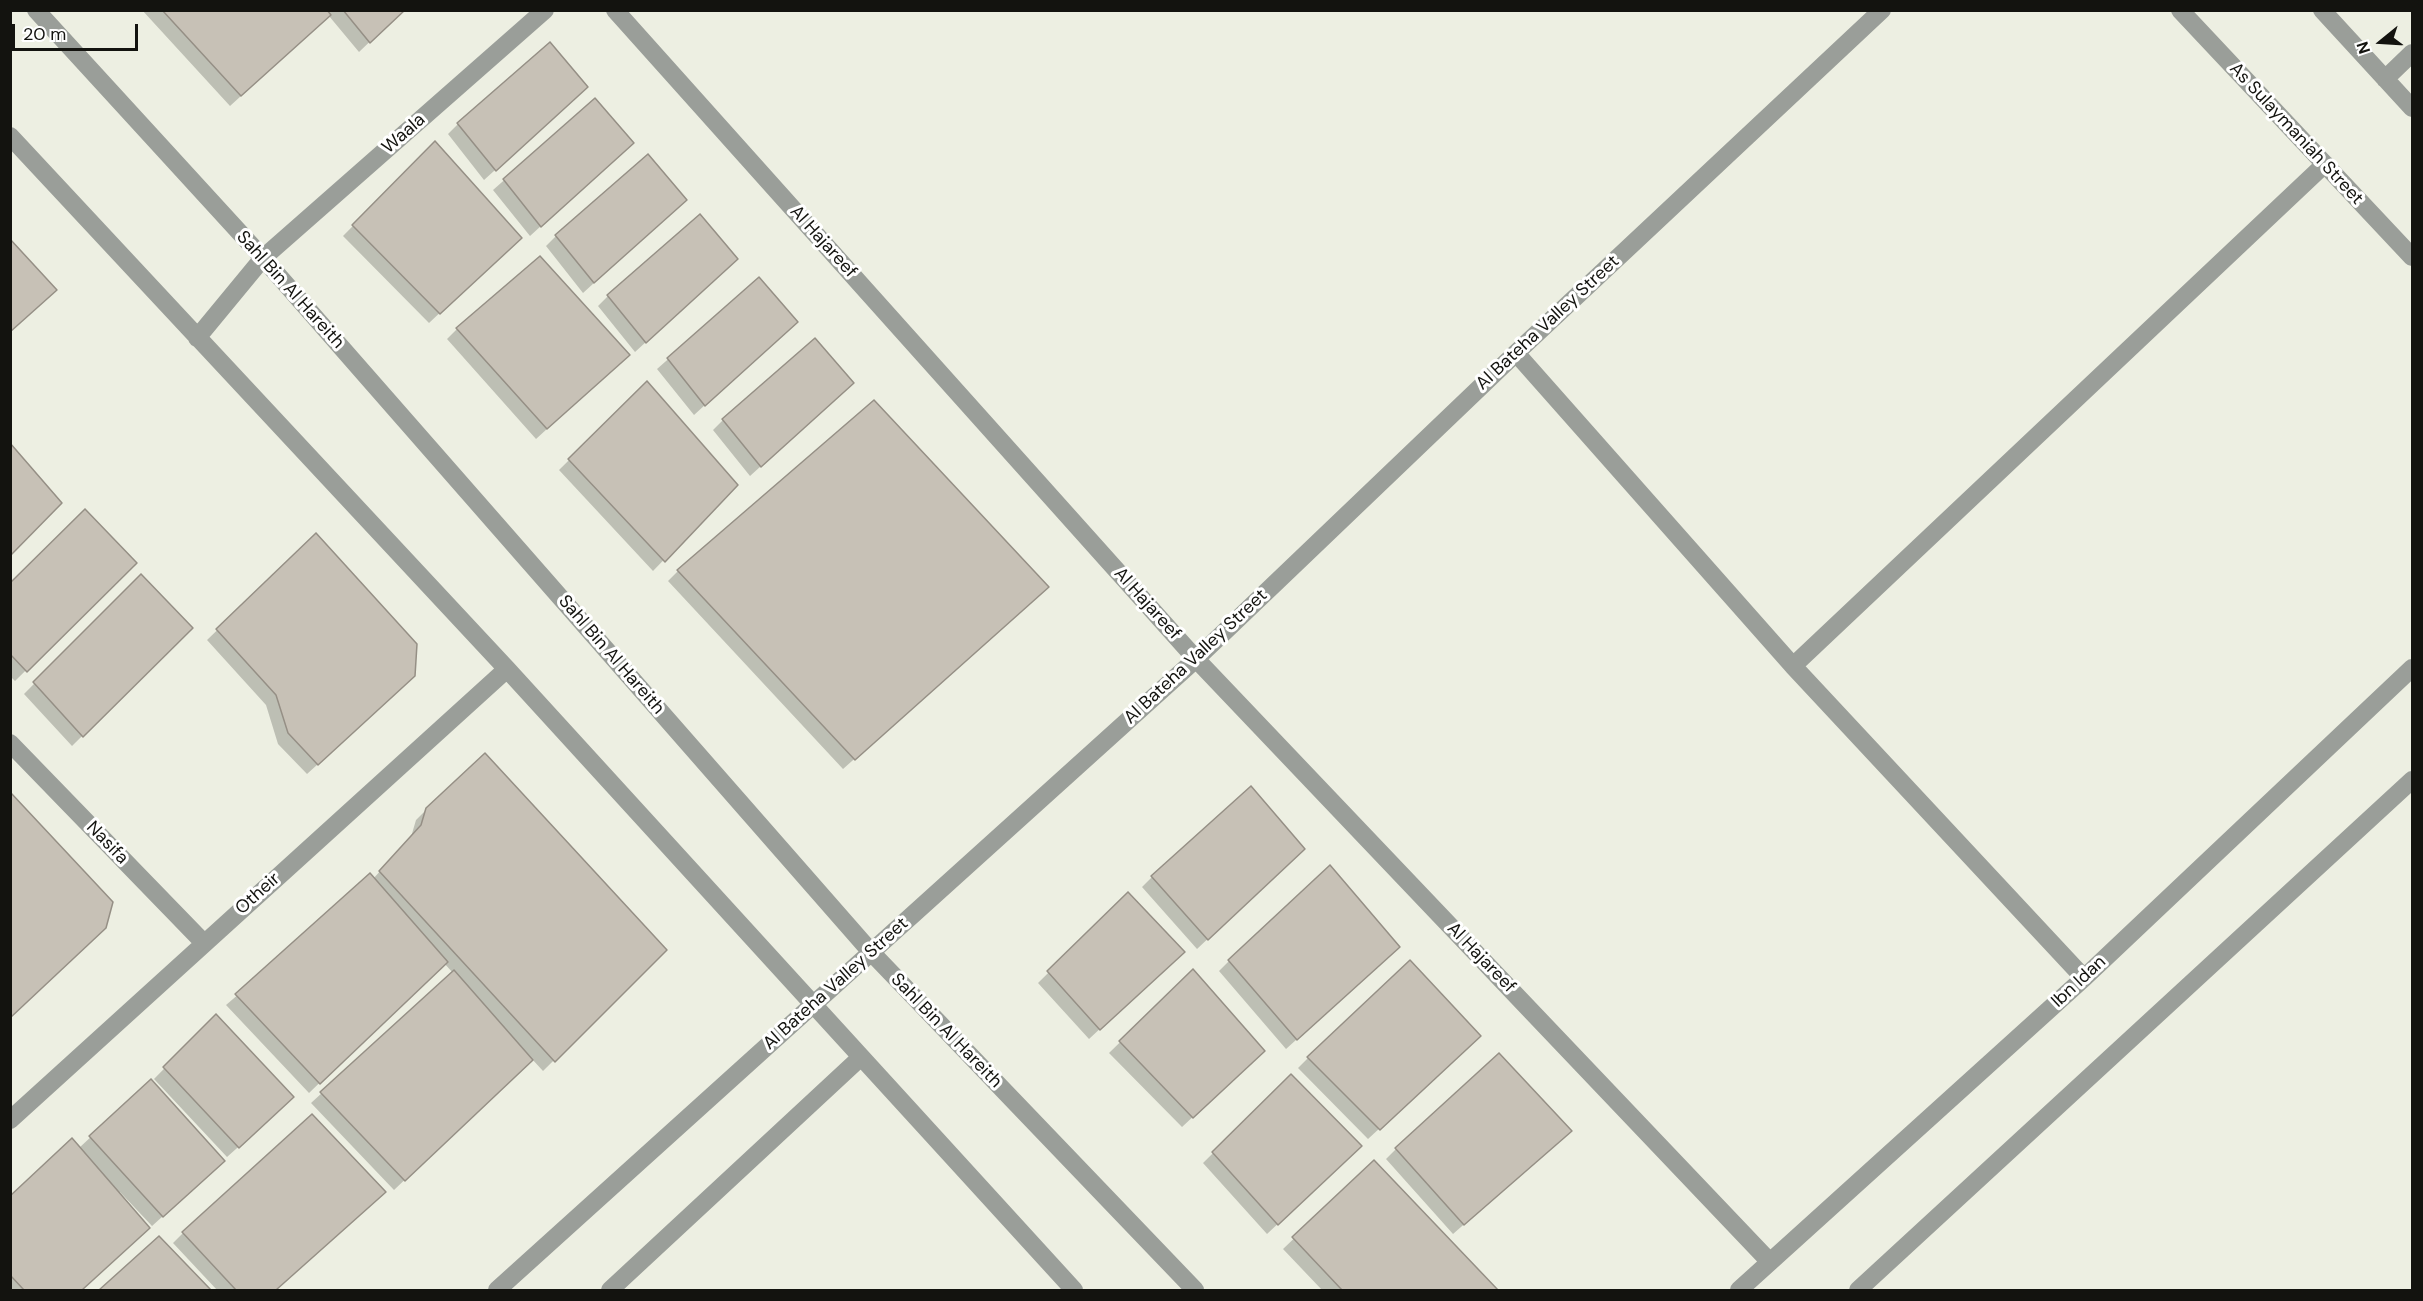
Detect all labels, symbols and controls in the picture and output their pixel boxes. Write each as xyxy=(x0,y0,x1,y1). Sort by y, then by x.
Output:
scale bar xyxy=(15,12,141,50)
north arrow xyxy=(2351,12,2411,72)
text: 20 m xyxy=(23,22,66,46)
text: N xyxy=(2352,39,2375,57)
street label: As Sulaymaniah Street xyxy=(2225,58,2367,210)
street label: Waala xyxy=(378,109,430,159)
street label: Al Hajareef xyxy=(785,201,861,283)
street label: Sahl Bin Al Hareith xyxy=(232,227,348,353)
street label: Al Bateha Valley Street xyxy=(1472,251,1624,395)
street label: Al Hajareef xyxy=(1109,563,1185,645)
street label: Al Bateha Valley Street xyxy=(1120,585,1272,729)
street label: Sahl Bin Al Hareith xyxy=(553,591,669,719)
street label: Nasifa xyxy=(81,817,133,869)
street label: Otheir xyxy=(231,868,285,920)
street label: Al Bateha Valley Street xyxy=(759,913,913,1055)
street label: Al Hajareef xyxy=(1442,918,1520,998)
street label: Ibn Idan xyxy=(2047,952,2111,1012)
street label: Sahl Bin Al Hareith xyxy=(886,969,1006,1093)

